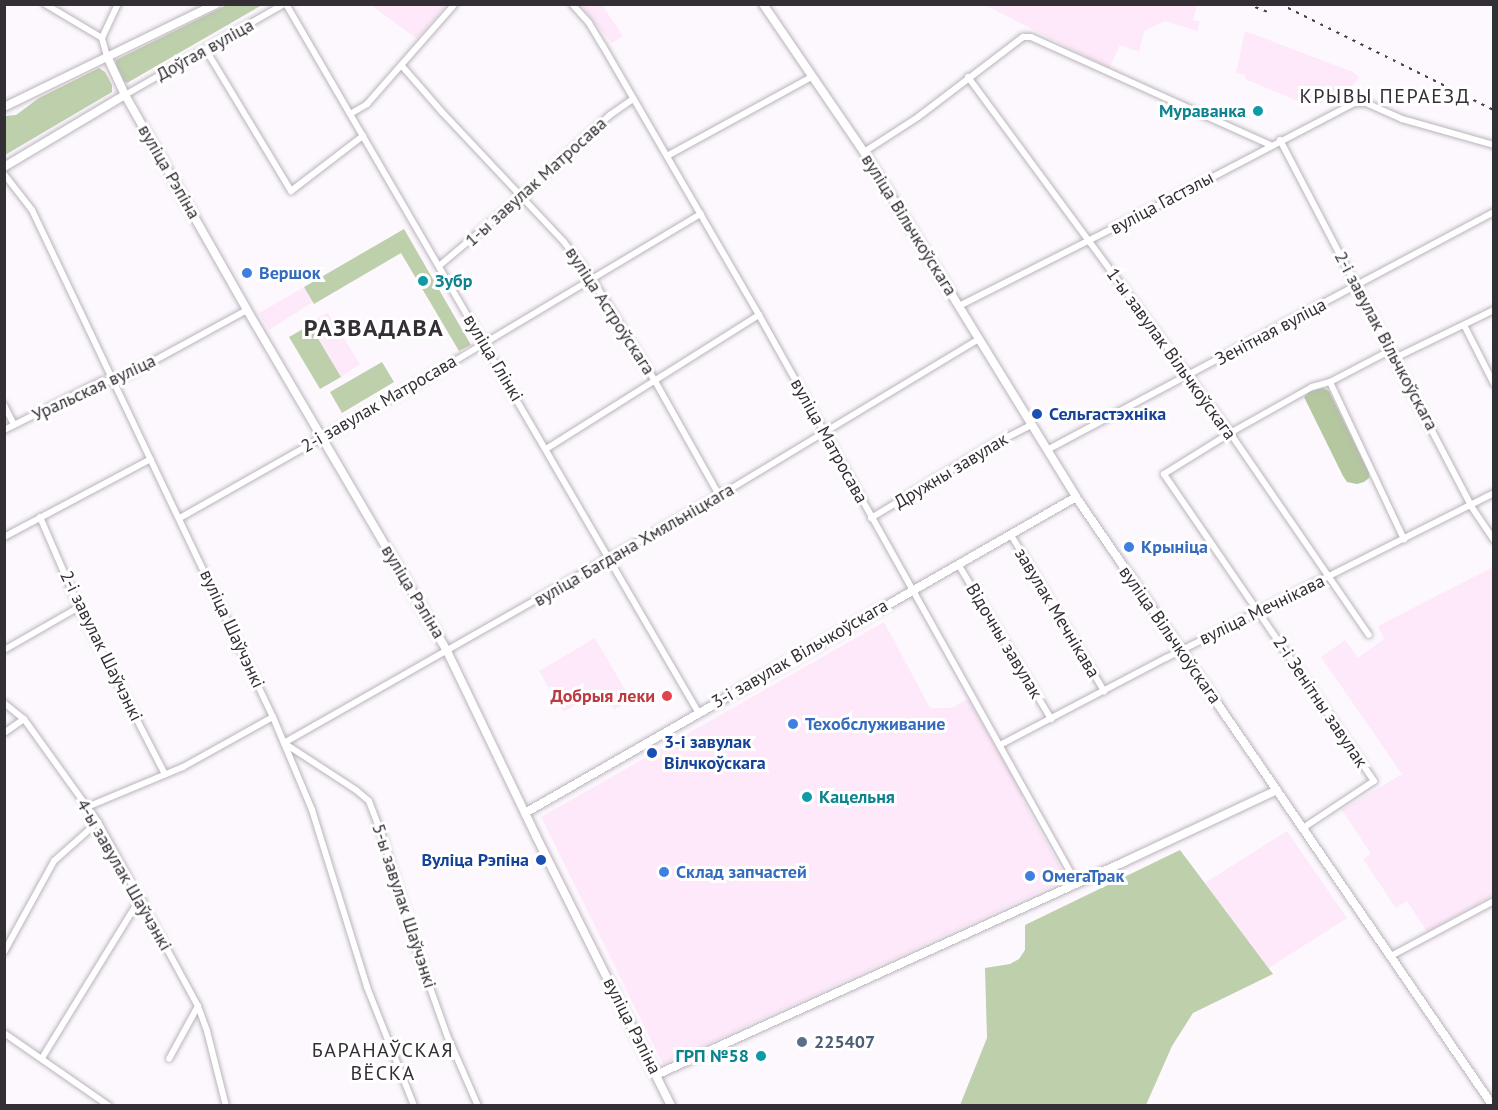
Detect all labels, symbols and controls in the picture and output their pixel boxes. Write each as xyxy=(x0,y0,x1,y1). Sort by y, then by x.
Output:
street label: Доўгая вуліца xyxy=(152,14,258,86)
district label: КРЫВЫ ПЕРАЕЗД xyxy=(1299,84,1471,108)
place label: Мураванка xyxy=(1159,100,1246,122)
marker: Мураванка xyxy=(1251,104,1265,118)
street label: 1-ы завулак Матросава xyxy=(461,113,611,251)
street label: вуліца Рэпіна xyxy=(133,121,205,223)
street label: вуліца Вільчкоўскага xyxy=(857,150,961,300)
street label: вуліца Гастэлы xyxy=(1107,167,1217,239)
street label: вуліца Астроўскага xyxy=(560,243,660,379)
street label: 2-і завулак Вільчкоўскага xyxy=(1330,248,1442,434)
place label: Вершок xyxy=(259,262,321,284)
street label: 1-ы завулак Вільчкоўскага xyxy=(1102,264,1240,444)
marker: Вершок xyxy=(240,266,254,280)
place label: Зубр xyxy=(435,270,472,292)
marker: Зубр xyxy=(416,274,430,288)
street label: Зенітная вуліца xyxy=(1212,294,1330,370)
street label: вуліца Глінкі xyxy=(459,311,527,405)
district label: РАЗВАДАВА xyxy=(304,314,444,342)
street label: Уральская вуліца xyxy=(29,350,159,426)
street label: 2-і завулак Матросава xyxy=(297,351,461,457)
street label: вуліца Матросава xyxy=(786,375,872,507)
place label: Сельгастэхніка xyxy=(1049,403,1166,425)
marker: Сельгастэхніка xyxy=(1030,407,1044,421)
street label: Дружны завулак xyxy=(890,429,1012,513)
street label: вуліца Багдана Хмяльніцкага xyxy=(530,479,738,611)
place label: Крыніца xyxy=(1141,536,1208,558)
marker: Крыніца xyxy=(1122,540,1136,554)
street label: вуліца Рэпіна xyxy=(377,541,449,643)
street label: завулак Мечнікава xyxy=(1010,544,1104,682)
street label: вуліца Вільчкоўскага xyxy=(1114,562,1226,708)
street label: вуліца Шаўчэнкі xyxy=(195,566,269,692)
street label: 2-і завулак Шаўчэнкі xyxy=(55,567,147,725)
street label: вуліца Мечнікава xyxy=(1196,570,1328,650)
street label: Відочны завулак xyxy=(961,579,1047,703)
street label: 3-і завулак Вільчкоўскага xyxy=(708,595,892,713)
street label: 2-і Зенітны завулак xyxy=(1268,632,1372,772)
place label: Добрыя леки xyxy=(551,685,655,707)
marker: Добрыя леки xyxy=(660,689,674,703)
place label: Техобслуживание xyxy=(805,713,945,735)
marker: Техобслуживание xyxy=(786,717,800,731)
place label: 3-і завулак Вілчкоўскага xyxy=(664,732,766,774)
marker: 3-і завулак Вілчкоўскага xyxy=(645,746,659,760)
place label: Кацельня xyxy=(819,786,895,808)
marker: Кацельня xyxy=(800,790,814,804)
street label: 4-ы завулак Шаўчэнкі xyxy=(72,795,176,955)
street label: 5-ы завулак Шаўчэнкі xyxy=(367,821,441,991)
place label: Вуліца Рэпіна xyxy=(421,849,529,871)
marker: Вуліца Рэпіна xyxy=(534,853,548,867)
place label: Склад запчастей xyxy=(676,861,807,883)
marker: Склад запчастей xyxy=(657,865,671,879)
place label: ОмегаТрак xyxy=(1042,865,1124,887)
marker: ОмегаТрак xyxy=(1023,869,1037,883)
street label: вуліца Рэпіна xyxy=(598,974,666,1078)
place label: 225407 xyxy=(814,1031,875,1053)
marker: 225407 xyxy=(795,1035,809,1049)
district label: БАРАНАЎСКАЯ ВЁСКА xyxy=(312,1038,454,1085)
place label: ГРП №58 xyxy=(676,1045,749,1067)
marker: ГРП №58 xyxy=(754,1049,768,1063)

